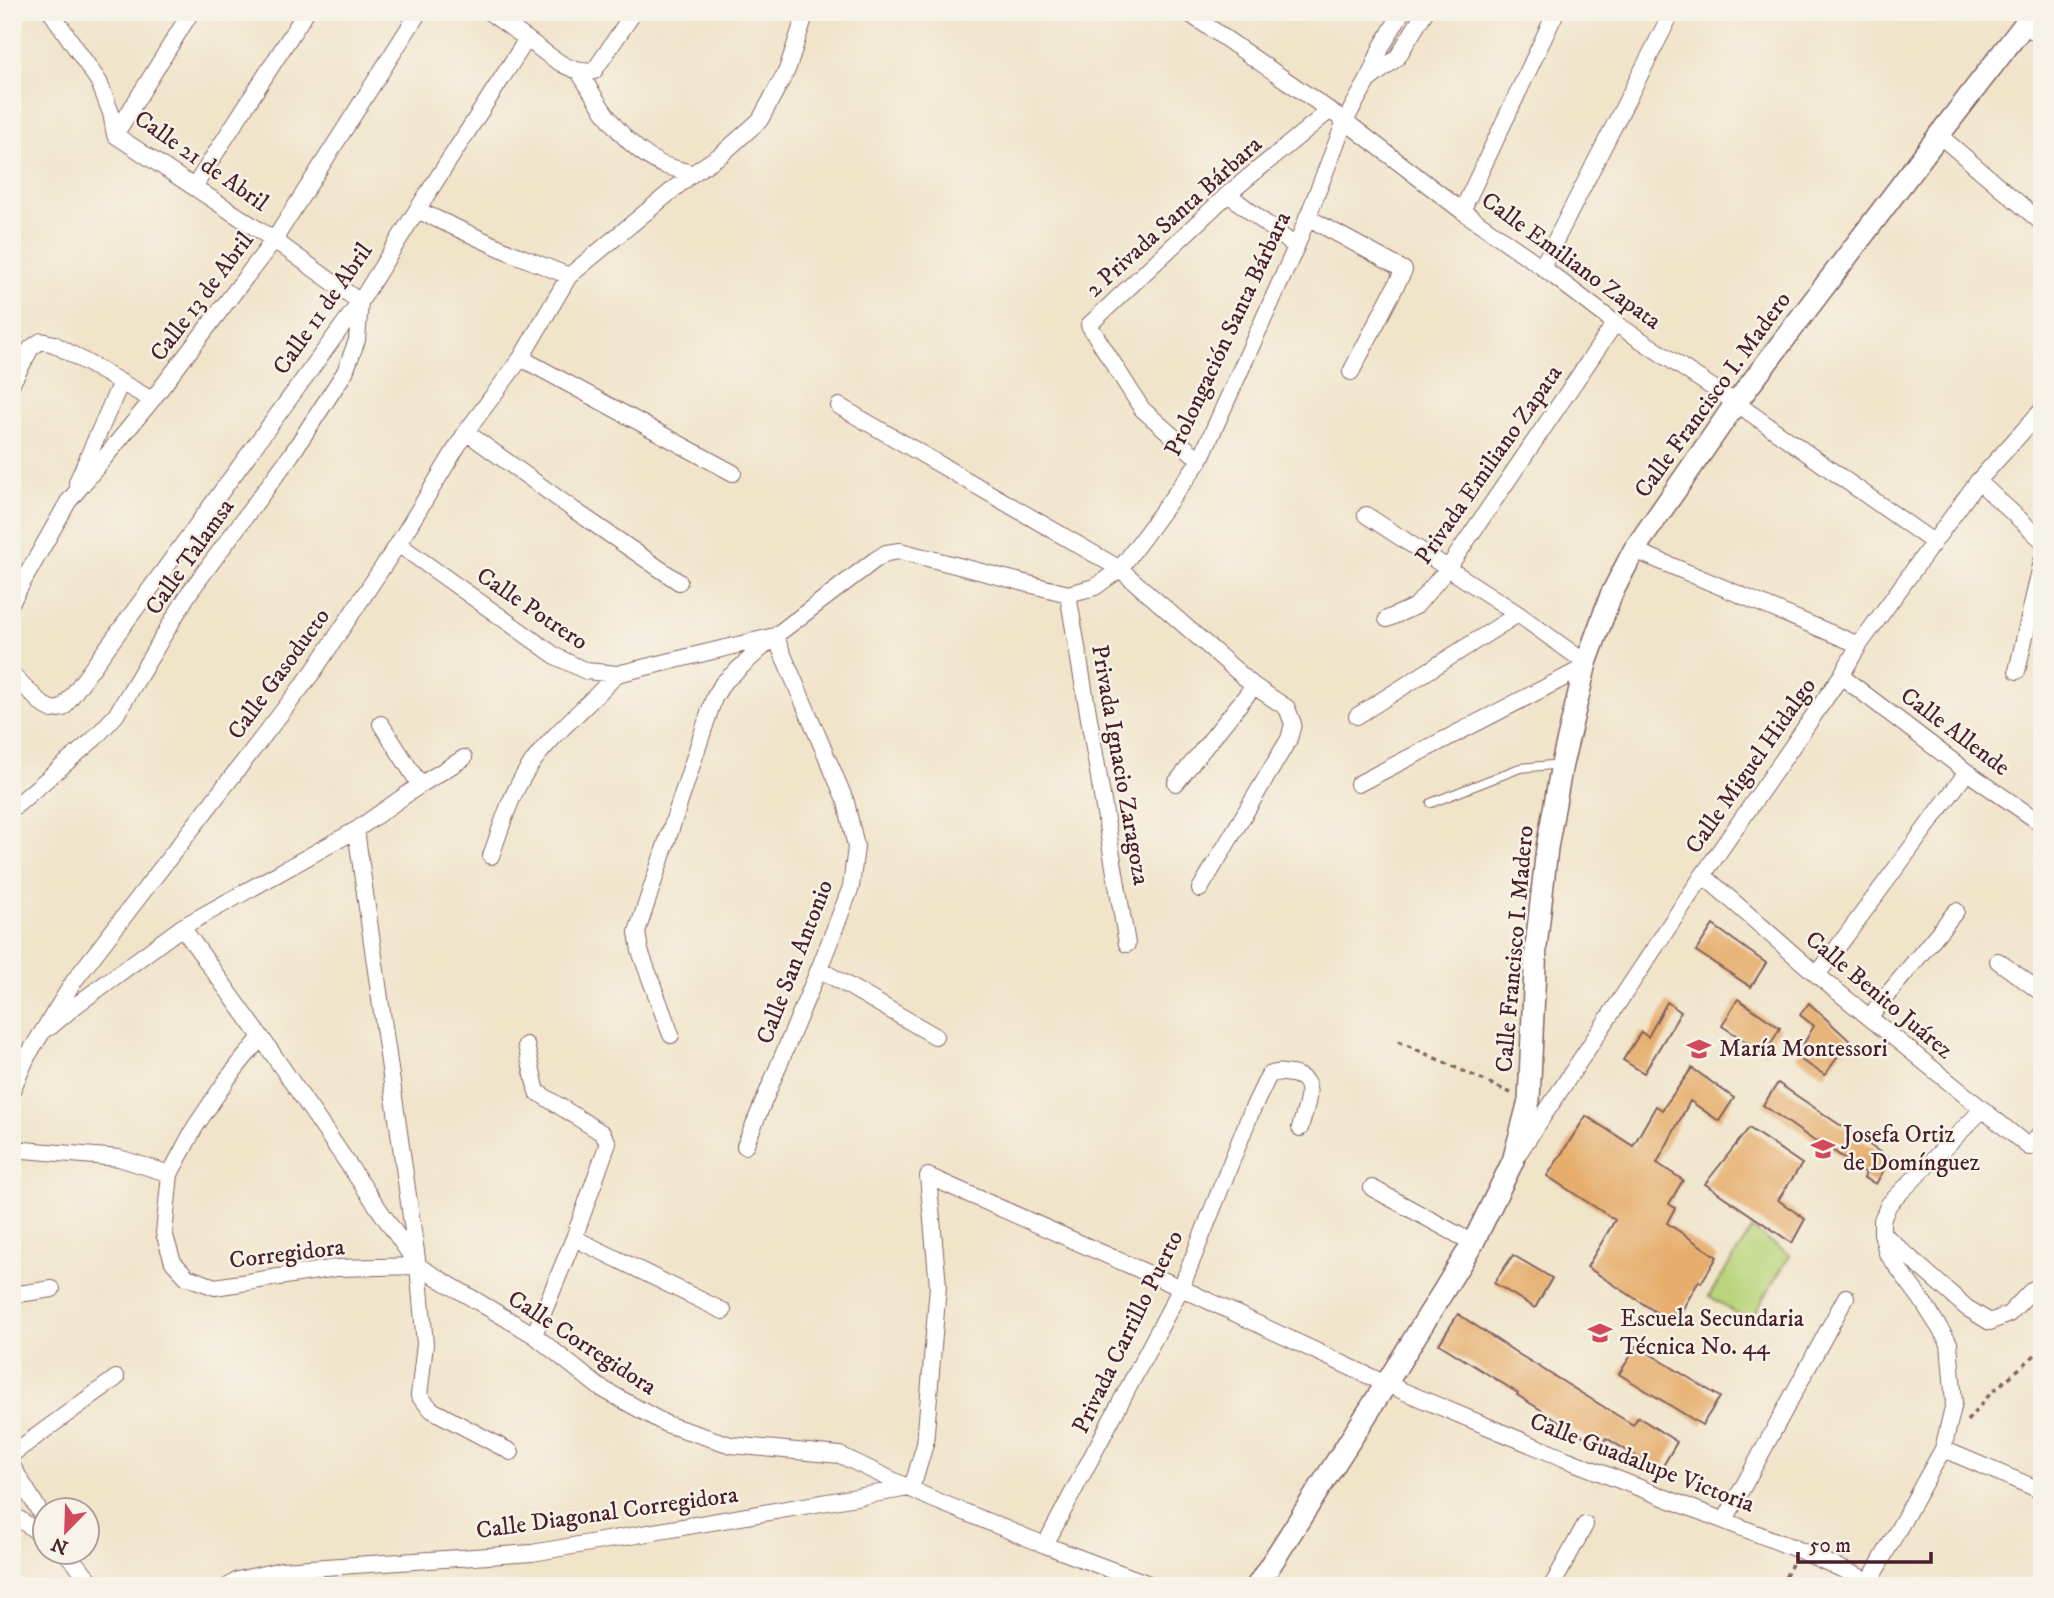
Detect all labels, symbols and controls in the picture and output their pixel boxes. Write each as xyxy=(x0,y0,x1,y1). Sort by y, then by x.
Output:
street label: Calle 21 de Abril xyxy=(128,104,275,219)
street label: 2 Privada Santa Bárbara xyxy=(1080,129,1269,304)
street label: Calle Emiliano Zapata xyxy=(1475,186,1668,337)
street label: Prolongación Santa Bárbara xyxy=(1158,206,1298,461)
street label: Calle 13 de Abril xyxy=(144,226,261,368)
street label: Calle 11 de Abril xyxy=(267,237,380,381)
street label: Calle Francisco I. Madero xyxy=(1628,286,1798,504)
street label: Privada Emiliano Zapata xyxy=(1409,359,1570,571)
street label: Calle Talamsa xyxy=(139,492,242,621)
street label: Calle Potrero xyxy=(471,561,593,657)
street label: Calle Gasoducto xyxy=(221,602,337,746)
street label: Privada Ignacio Zaragoza xyxy=(1084,643,1156,888)
street label: Calle Miguel Hidalgo xyxy=(1679,672,1823,860)
street label: Calle Allende xyxy=(1894,681,2016,783)
street label: Calle Francisco I. Madero xyxy=(1489,824,1541,1074)
street label: Calle San Antonio xyxy=(750,876,840,1048)
street label: Calle Benito Juárez xyxy=(1799,924,1960,1066)
place label: María Montessori xyxy=(1719,1034,1888,1064)
school or university icon: María Montessori xyxy=(1685,1035,1713,1063)
place label: Josefa Ortiz de Domínguez xyxy=(1841,1120,1981,1178)
school or university icon: Josefa Ortiz de Domínguez xyxy=(1809,1135,1837,1163)
street label: Privada Carrillo Puerto xyxy=(1066,1226,1190,1438)
street label: Corregidora xyxy=(228,1232,347,1276)
street label: Calle Corregidora xyxy=(502,1284,663,1403)
place label: Escuela Secundaria Técnica No. 44 xyxy=(1620,1304,1805,1362)
school or university icon: Escuela Secundaria Técnica No. 44 xyxy=(1586,1319,1614,1347)
street label: Calle Guadalupe Victoria xyxy=(1525,1406,1759,1520)
street label: Calle Diagonal Corregidora xyxy=(474,1480,741,1546)
north arrow xyxy=(32,1496,102,1566)
scale bar xyxy=(1798,1521,1932,1565)
text: N xyxy=(48,1531,72,1559)
text: 50 m xyxy=(1809,1533,1851,1559)

